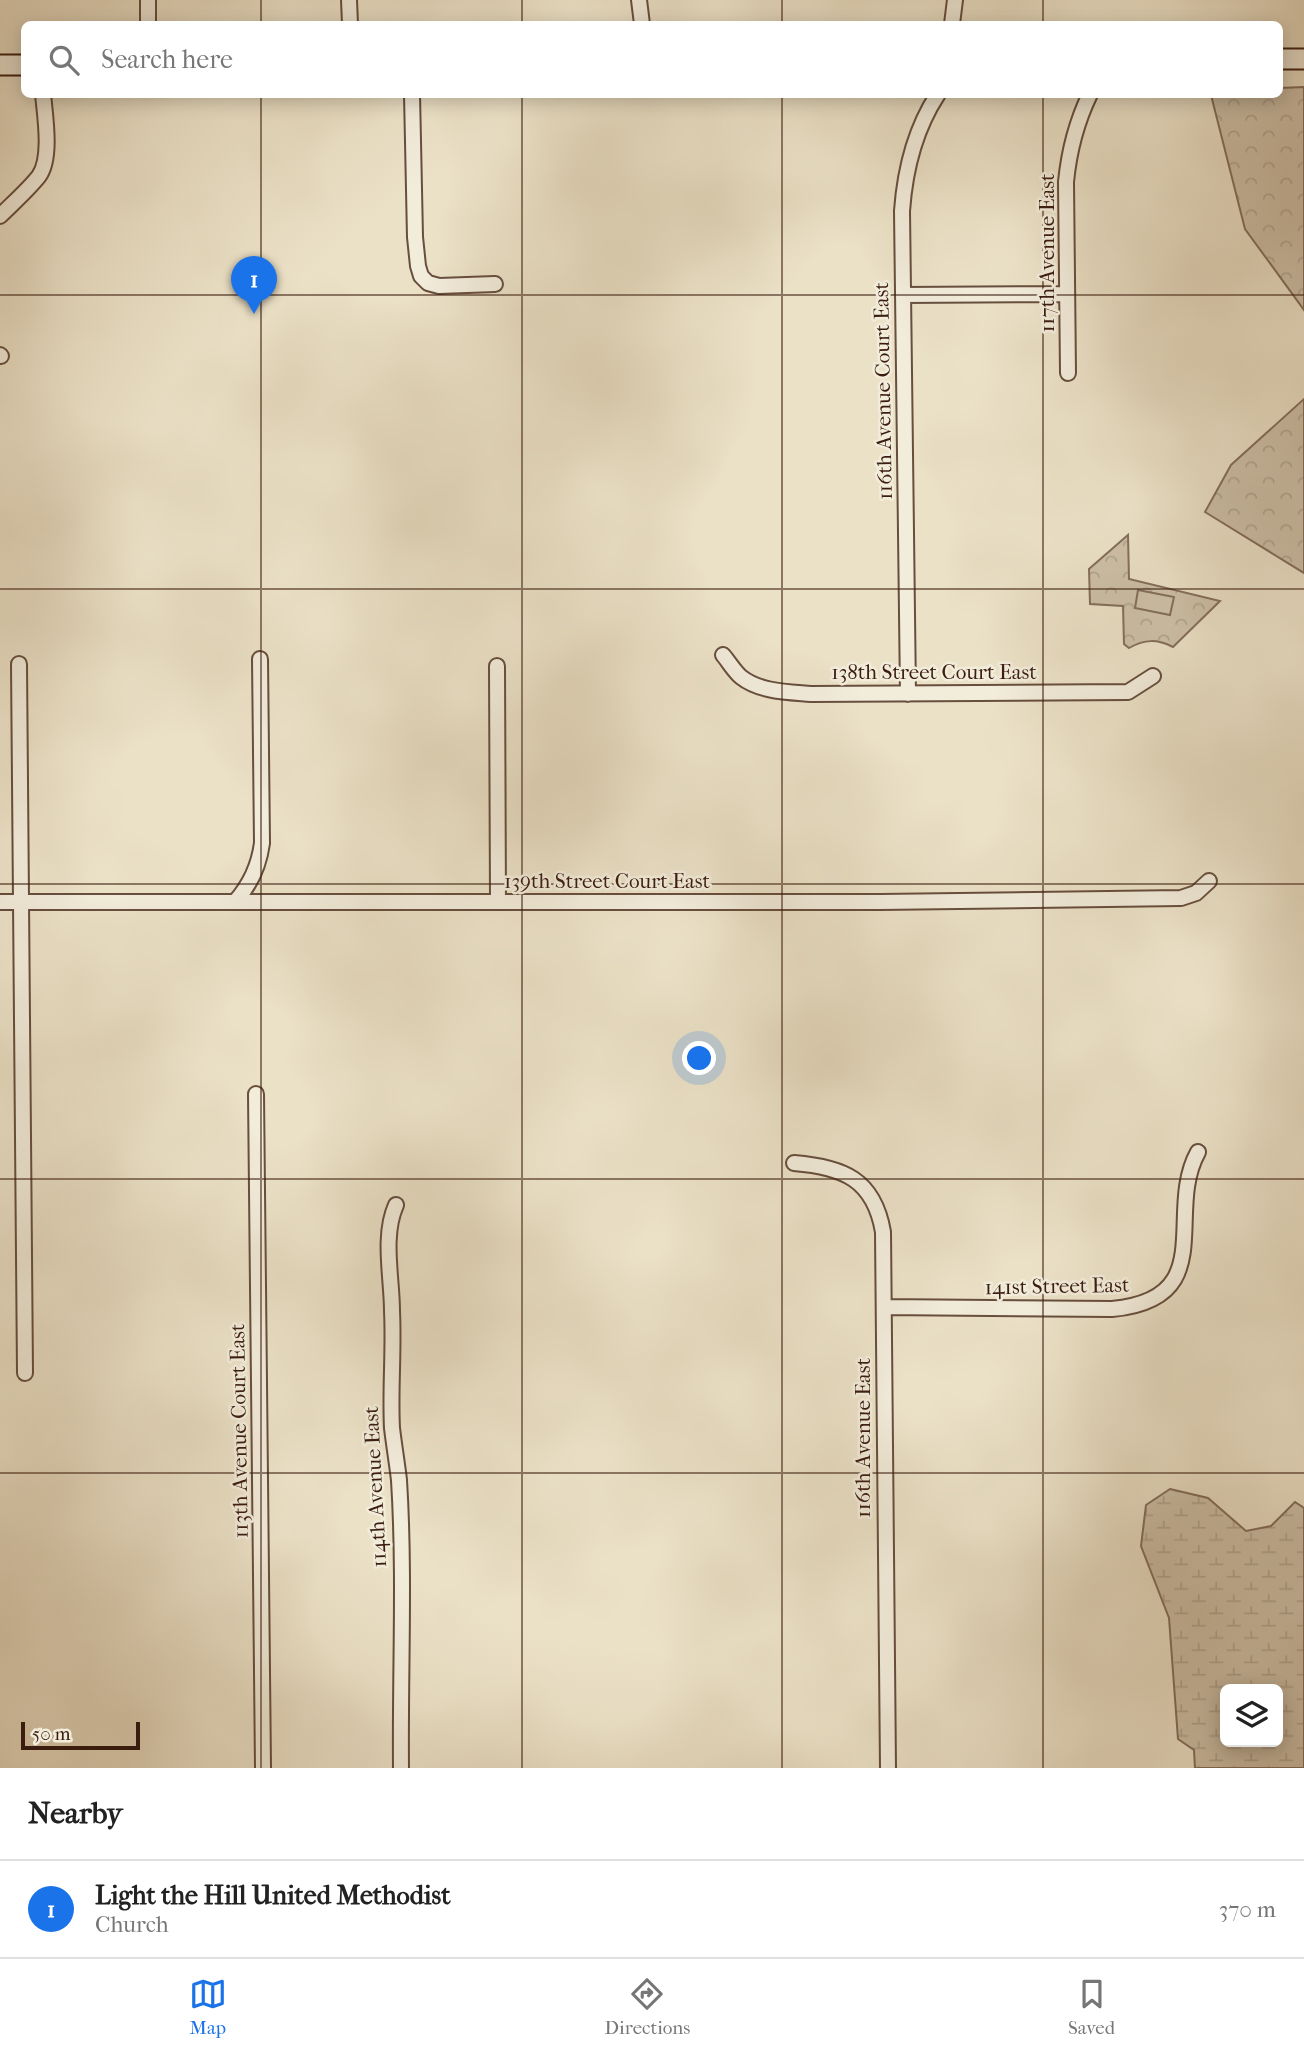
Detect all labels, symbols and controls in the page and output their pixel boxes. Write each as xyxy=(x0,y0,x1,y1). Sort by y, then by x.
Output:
search box xyxy=(21,21,1283,98)
icon: search xyxy=(45,41,83,79)
text: Search here xyxy=(101,44,233,75)
street label: 117th Avenue East xyxy=(1035,173,1059,332)
pin: 1 xyxy=(231,256,277,314)
street label: 116th Avenue Court East xyxy=(869,281,897,500)
street label: 138th Street Court East xyxy=(831,660,1037,684)
street label: 139th Street Court East xyxy=(504,869,711,893)
your location xyxy=(682,1041,716,1075)
street label: 141st Street East xyxy=(984,1273,1130,1299)
street label: 113th Avenue Court East xyxy=(225,1323,253,1539)
street label: 116th Avenue East xyxy=(851,1357,875,1518)
street label: 114th Avenue East xyxy=(359,1405,391,1568)
map controls xyxy=(1220,1684,1283,1747)
button: layers xyxy=(1220,1684,1283,1747)
scale bar xyxy=(21,1719,140,1751)
text: 50 m xyxy=(32,1723,71,1745)
text: Nearby xyxy=(28,1796,123,1831)
text: Light the Hill United Methodist xyxy=(95,1880,450,1911)
text: 1 xyxy=(47,1896,55,1923)
text: 370 m xyxy=(1219,1896,1276,1923)
text: Church xyxy=(95,1911,169,1938)
tab: Map xyxy=(189,1975,227,2039)
tab: Directions xyxy=(605,1975,690,2039)
tab: Saved xyxy=(1068,1975,1115,2039)

